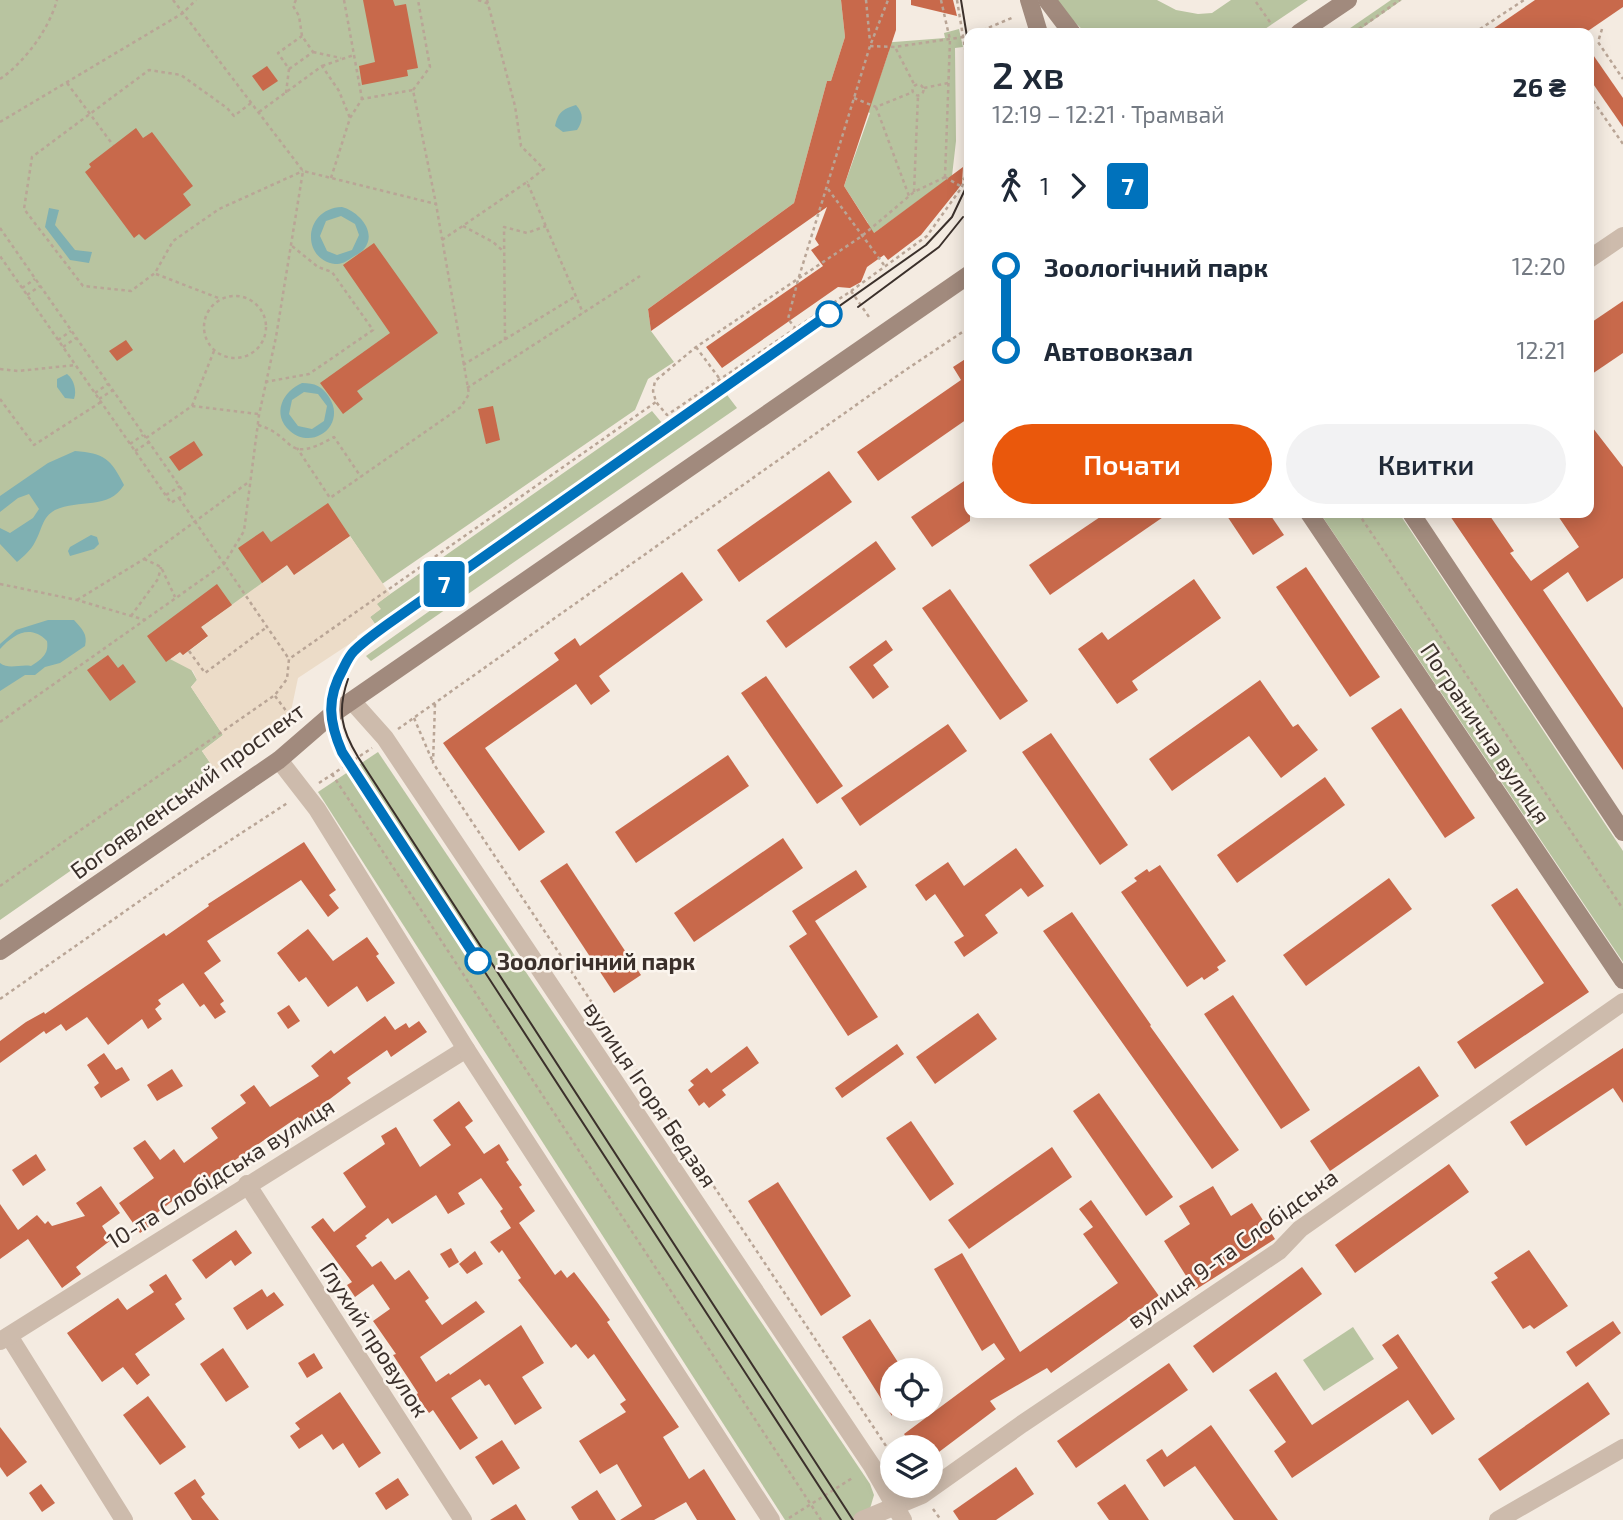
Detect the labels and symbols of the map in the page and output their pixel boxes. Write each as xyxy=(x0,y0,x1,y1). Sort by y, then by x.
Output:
unlabelled marker xyxy=(816,301,842,327)
line badge: 7 xyxy=(421,561,467,607)
street label: Погранична вулиця xyxy=(1414,637,1557,829)
street label: Богоявленський проспект xyxy=(65,696,309,884)
place label: Зоологічний парк xyxy=(497,947,695,975)
marker: Зоологічний парк xyxy=(465,948,491,974)
street label: вулиця Ігоря Бедзая xyxy=(577,996,724,1193)
street label: 10-та Слобідська вулиця xyxy=(101,1091,340,1255)
street label: вулиця 9-та Слобідська xyxy=(1121,1162,1343,1335)
street label: Глухий провулок xyxy=(314,1256,436,1422)

